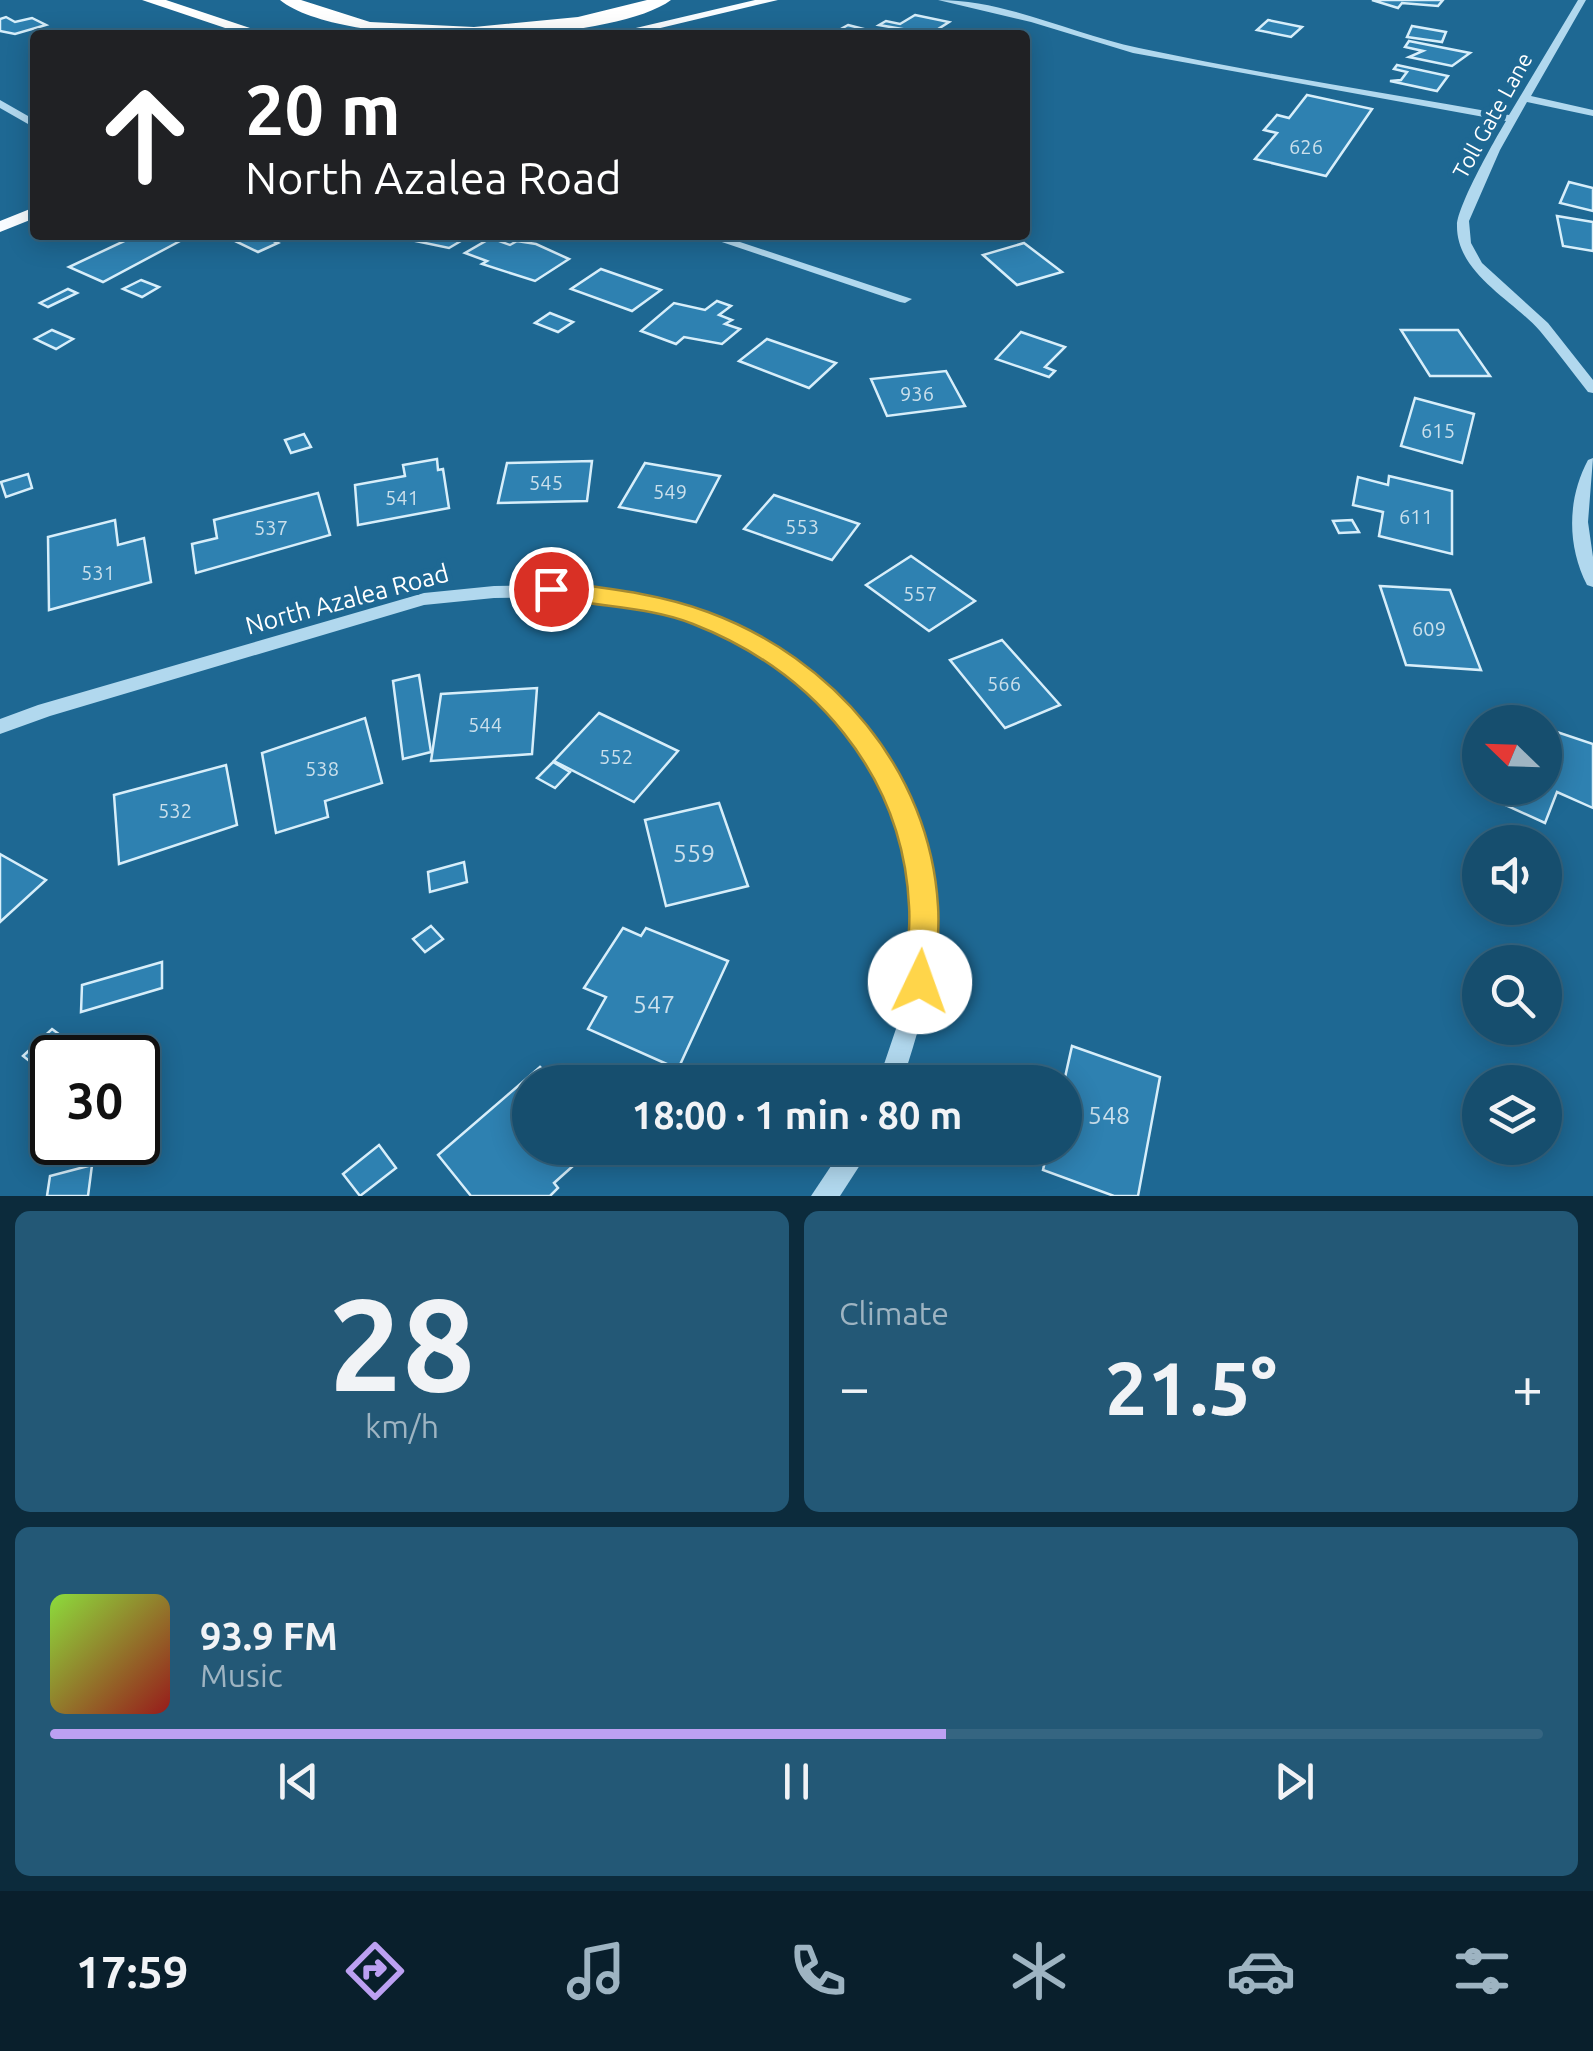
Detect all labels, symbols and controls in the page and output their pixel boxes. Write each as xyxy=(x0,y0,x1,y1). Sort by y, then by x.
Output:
street label: Toll Gate Lane xyxy=(1447,48,1537,182)
icon: ahead xyxy=(80,70,210,200)
text: 20 m xyxy=(245,70,401,148)
house number: 626 xyxy=(1289,135,1323,158)
text: North Azalea Road xyxy=(245,152,622,203)
house number: 936 xyxy=(900,382,934,405)
house number: 615 xyxy=(1421,419,1455,442)
house number: 545 xyxy=(529,471,563,494)
house number: 549 xyxy=(653,480,687,503)
house number: 541 xyxy=(385,486,419,509)
house number: 611 xyxy=(1399,505,1433,528)
house number: 553 xyxy=(785,515,819,538)
house number: 537 xyxy=(254,516,288,539)
pin xyxy=(509,547,594,632)
street label: North Azalea Road xyxy=(242,558,452,640)
house number: 531 xyxy=(81,561,115,584)
icon: arrive xyxy=(524,562,579,617)
house number: 557 xyxy=(903,582,937,605)
house number: 609 xyxy=(1412,617,1446,640)
house number: 566 xyxy=(987,672,1021,695)
north arrow xyxy=(1462,705,1562,805)
map controls xyxy=(1462,705,1562,1165)
house number: 544 xyxy=(468,713,502,736)
house number: 552 xyxy=(599,745,633,768)
house number: 538 xyxy=(305,757,339,780)
house number: 532 xyxy=(158,799,192,822)
button: sound xyxy=(1462,825,1562,925)
house number: 559 xyxy=(673,839,715,867)
position arrow xyxy=(868,930,972,1034)
button: search xyxy=(1462,945,1562,1045)
house number: 547 xyxy=(633,990,675,1018)
speed limit sign: 30 xyxy=(30,1035,160,1165)
button: layers xyxy=(1462,1065,1562,1165)
text: 18:00 · 1 min · 80 m xyxy=(632,1094,962,1136)
house number: 548 xyxy=(1088,1101,1130,1129)
text: 28 xyxy=(329,1270,475,1416)
text: Climate xyxy=(839,1295,949,1331)
text: 21.5° xyxy=(1105,1345,1277,1429)
text: − xyxy=(839,1356,870,1417)
text: + xyxy=(1512,1356,1543,1417)
text: km/h xyxy=(365,1408,439,1444)
text: 93.9 FM xyxy=(200,1615,338,1657)
text: Music xyxy=(200,1657,283,1693)
icon: previous xyxy=(271,1754,326,1809)
icon: pause xyxy=(769,1754,824,1809)
icon: next xyxy=(1267,1754,1322,1809)
icon: directions xyxy=(340,1936,410,2006)
icon: music xyxy=(561,1936,631,2006)
icon: phone xyxy=(783,1936,853,2006)
icon: climate xyxy=(1004,1936,1074,2006)
icon: car xyxy=(1226,1936,1296,2006)
icon: filters xyxy=(1447,1936,1517,2006)
text: 17:59 xyxy=(76,1946,188,1997)

